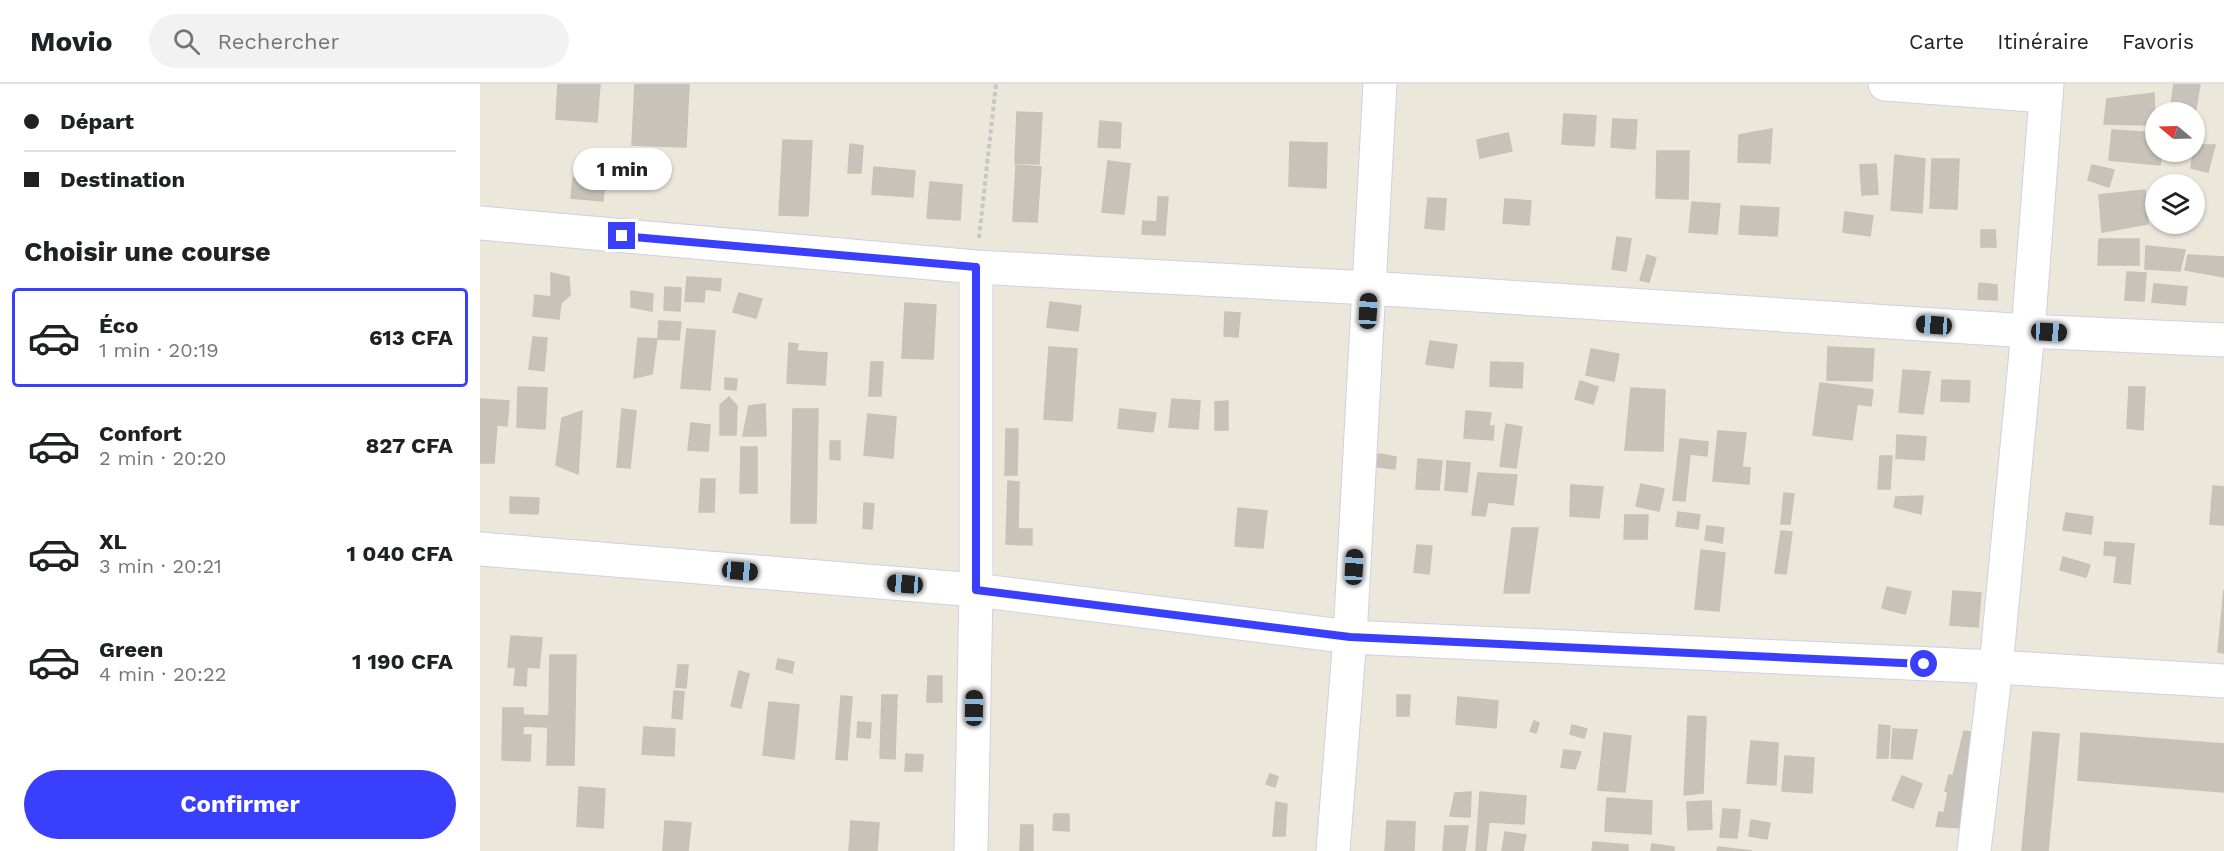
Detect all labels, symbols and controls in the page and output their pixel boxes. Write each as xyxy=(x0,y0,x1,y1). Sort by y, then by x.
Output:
search box xyxy=(149,14,569,68)
text: Movio xyxy=(30,25,113,58)
icon: search xyxy=(170,25,203,58)
text: Rechercher xyxy=(218,29,339,54)
text: Carte xyxy=(1909,29,1964,54)
text: Itinéraire xyxy=(1997,29,2089,54)
text: Favoris xyxy=(2122,29,2194,54)
north arrow xyxy=(2145,102,2205,162)
map controls xyxy=(2145,102,2205,234)
text: Départ xyxy=(60,109,134,134)
callout: 1 min xyxy=(572,149,672,191)
text: 1 min xyxy=(597,157,648,181)
text: Destination xyxy=(60,167,185,192)
button: layers xyxy=(2145,174,2205,234)
route end xyxy=(608,222,635,249)
text: Choisir une course xyxy=(24,236,271,268)
car xyxy=(1358,293,1378,329)
icon: car xyxy=(27,311,81,365)
text: Éco xyxy=(99,313,138,338)
car xyxy=(1915,315,1953,335)
car xyxy=(2031,322,2067,342)
text: 613 CFA xyxy=(369,325,453,350)
text: 1 min · 20:19 xyxy=(99,338,219,362)
icon: car xyxy=(27,419,81,473)
text: Confort xyxy=(99,421,182,446)
text: 827 CFA xyxy=(365,433,453,458)
text: 2 min · 20:20 xyxy=(99,446,227,470)
icon: car xyxy=(27,527,81,581)
text: XL xyxy=(99,529,127,554)
text: 1 040 CFA xyxy=(346,541,453,566)
car xyxy=(1344,549,1364,585)
text: 3 min · 20:21 xyxy=(99,554,222,578)
car xyxy=(721,560,759,582)
car xyxy=(886,574,924,594)
icon: car xyxy=(27,635,81,689)
text: Green xyxy=(99,637,163,662)
text: 1 190 CFA xyxy=(352,649,453,674)
route start xyxy=(1910,650,1937,677)
text: 4 min · 20:22 xyxy=(99,662,226,686)
car xyxy=(965,690,983,726)
button: Confirmer xyxy=(24,770,456,839)

